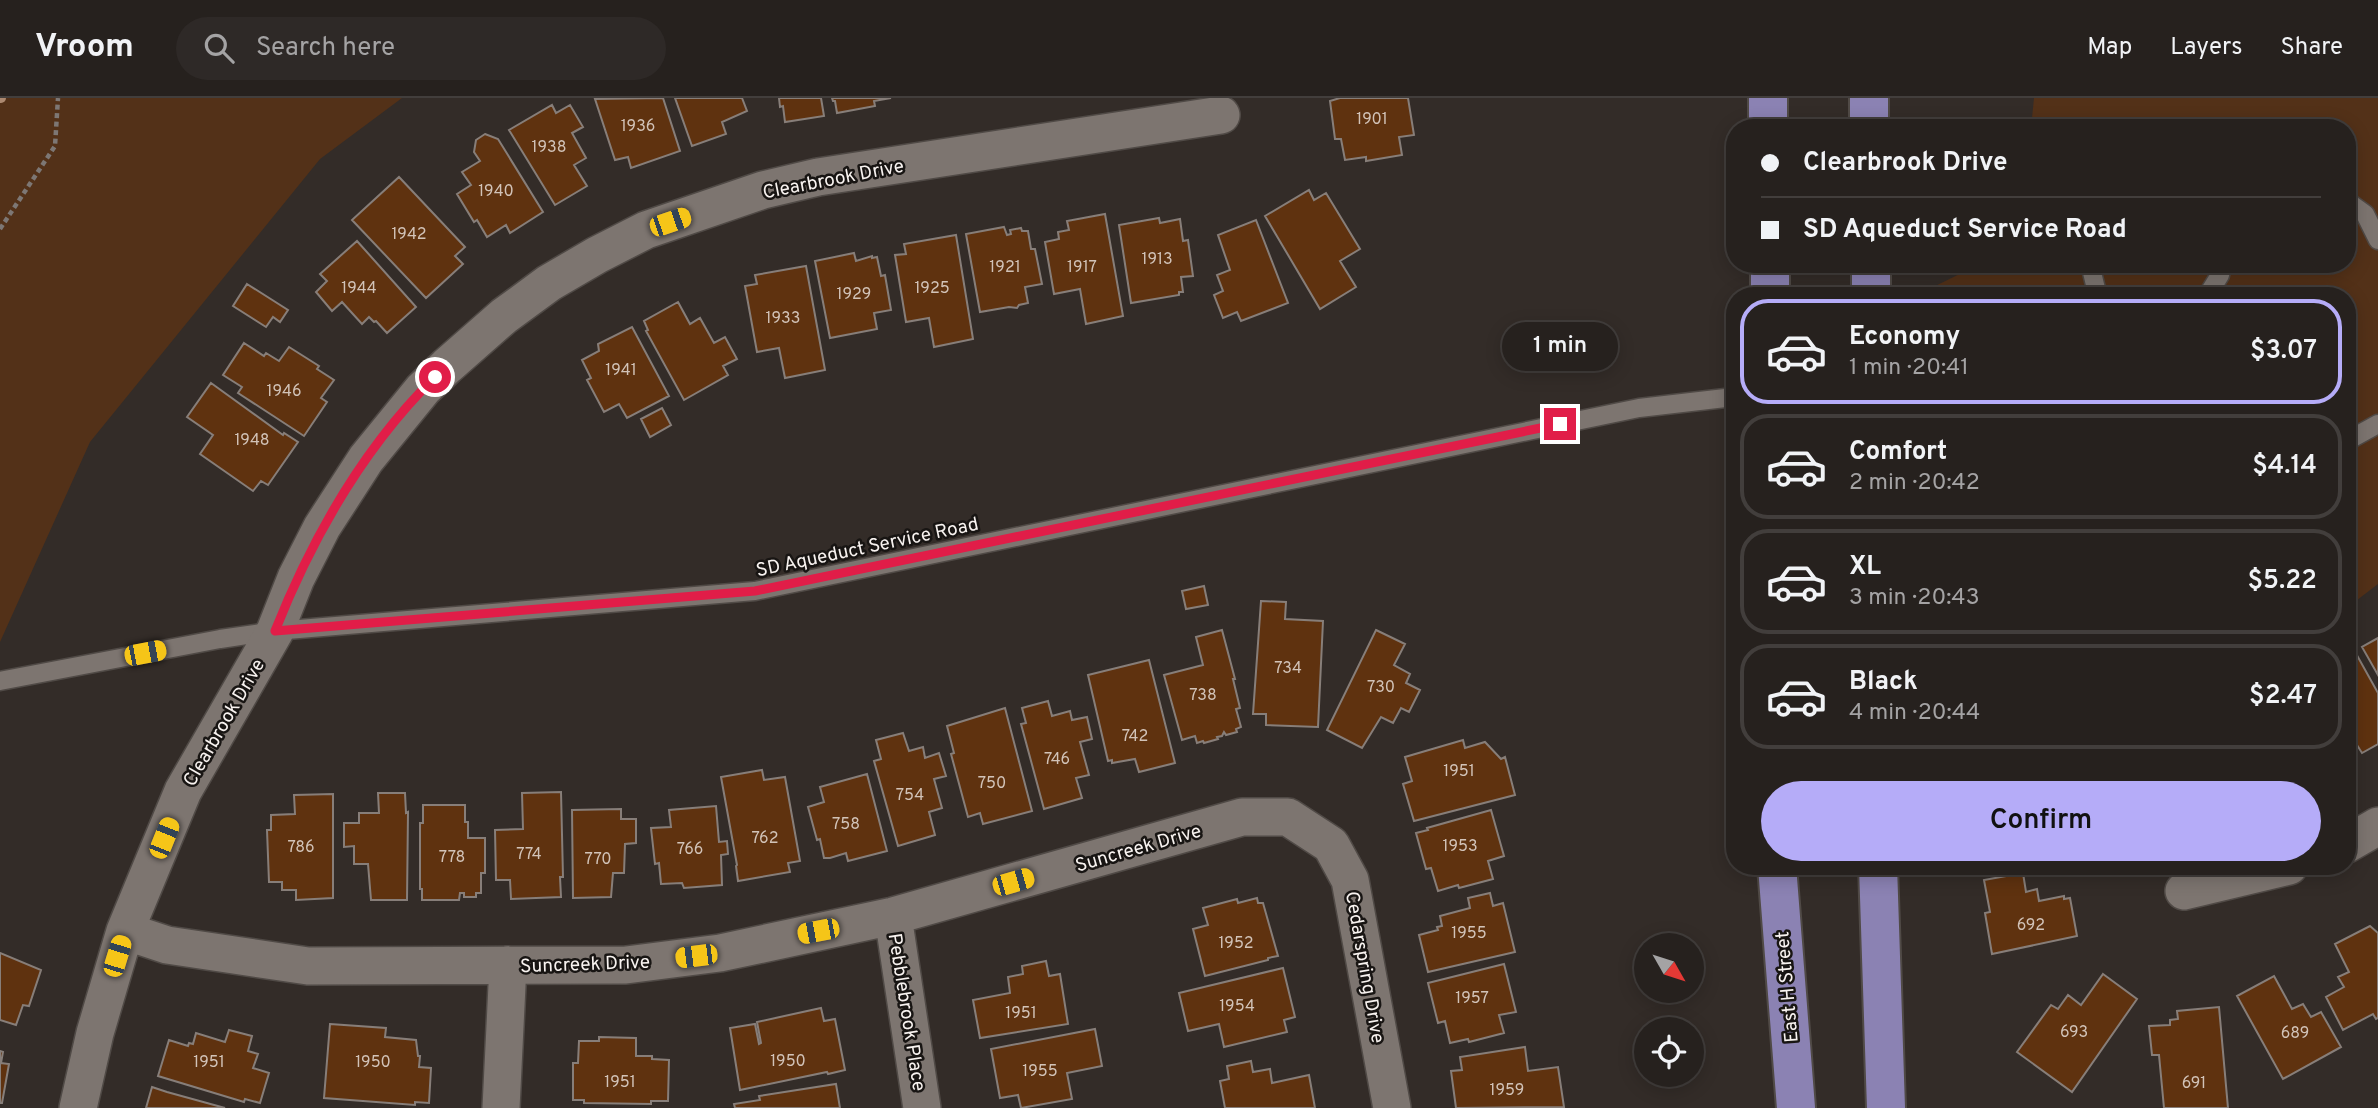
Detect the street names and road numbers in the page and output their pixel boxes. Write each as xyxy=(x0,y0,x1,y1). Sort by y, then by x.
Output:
street label: Clearbrook Drive xyxy=(761,154,906,205)
street label: SD Aqueduct Service Road xyxy=(754,513,981,583)
street label: Clearbrook Drive xyxy=(178,655,271,791)
street label: Suncreek Drive xyxy=(1073,819,1204,878)
street label: Cedarspring Drive xyxy=(1339,889,1389,1045)
street label: East H Street xyxy=(1771,930,1805,1044)
street label: Pebblebrook Place xyxy=(882,932,930,1093)
street label: Suncreek Drive xyxy=(520,951,650,979)

